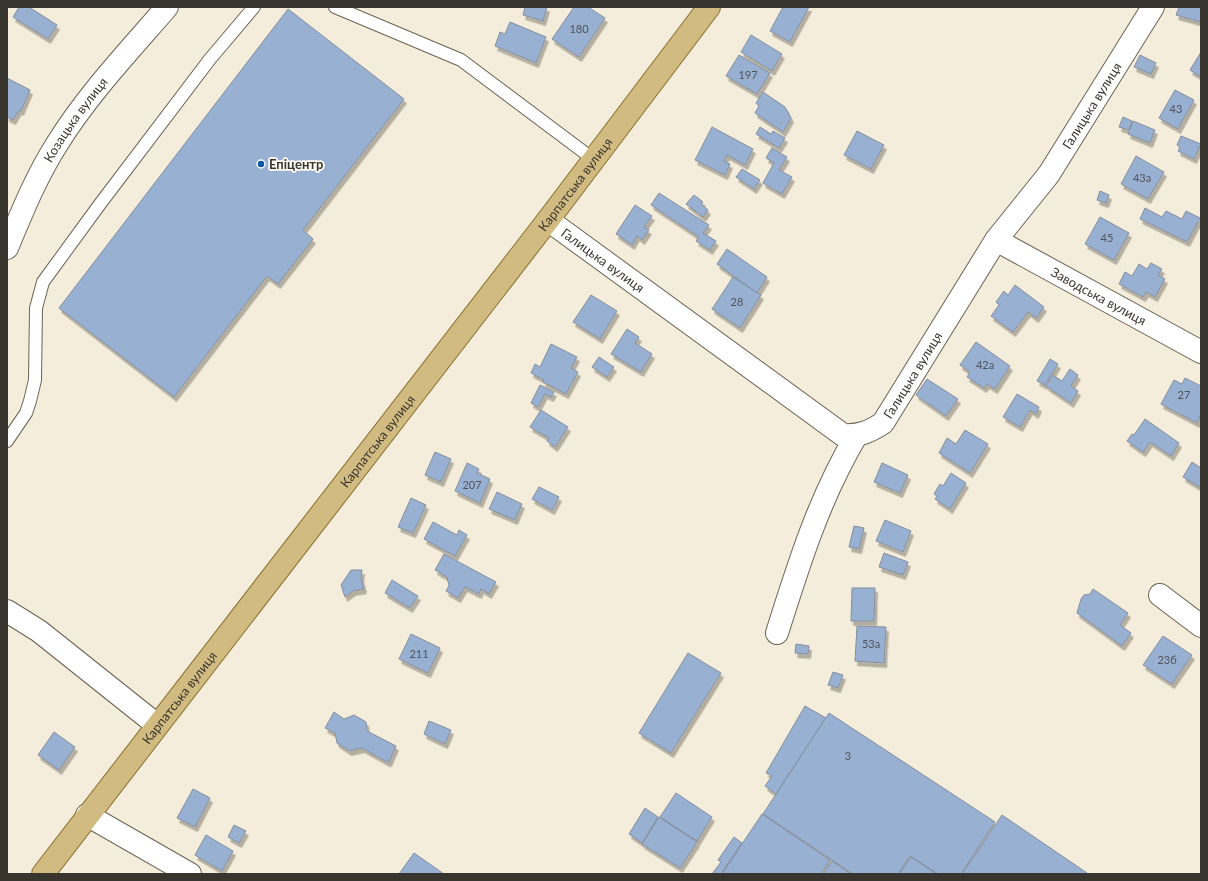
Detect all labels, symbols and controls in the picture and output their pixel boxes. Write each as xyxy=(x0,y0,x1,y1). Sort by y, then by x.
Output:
house number: 180 xyxy=(569,22,589,35)
street label: Галицька вулиця xyxy=(1059,59,1125,152)
house number: 197 xyxy=(738,68,758,81)
street label: Козацька вулиця xyxy=(40,74,111,165)
house number: 43 xyxy=(1170,102,1182,115)
street label: Карпатська вулиця xyxy=(534,134,615,234)
place label: Епіцентр xyxy=(269,156,323,172)
marker: Епіцентр xyxy=(256,159,266,169)
house number: 43а xyxy=(1133,171,1151,184)
street label: Галицька вулиця xyxy=(558,224,648,296)
house number: 45 xyxy=(1101,231,1113,244)
street label: Заводська вулиця xyxy=(1048,264,1149,329)
house number: 28 xyxy=(731,295,743,308)
street label: Галицька вулиця xyxy=(880,329,945,421)
house number: 42а xyxy=(976,358,994,371)
house number: 27 xyxy=(1178,388,1190,401)
street label: Карпатська вулиця xyxy=(336,391,418,491)
house number: 207 xyxy=(462,478,482,491)
house number: 53а xyxy=(862,637,880,650)
house number: 211 xyxy=(409,647,429,660)
street label: Карпатська вулиця xyxy=(138,648,220,747)
house number: 23б xyxy=(1157,653,1177,666)
house number: 3 xyxy=(845,749,851,762)

